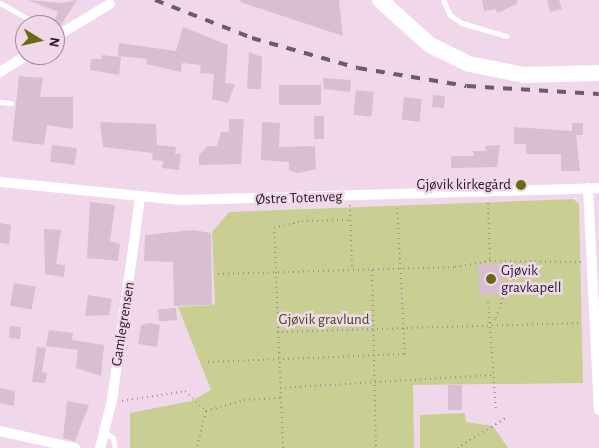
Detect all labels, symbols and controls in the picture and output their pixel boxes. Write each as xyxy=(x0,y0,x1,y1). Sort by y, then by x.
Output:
north arrow xyxy=(15,15,65,65)
text: N xyxy=(46,36,62,48)
place label: Gjøvik kirkegård xyxy=(416,176,511,194)
marker: Gjøvik kirkegård xyxy=(515,179,527,191)
street label: Østre Totenveg xyxy=(255,187,343,209)
place label: Gjøvik gravkapell xyxy=(501,261,562,296)
marker: Gjøvik gravkapell xyxy=(485,273,497,285)
street label: Gamlegrensen xyxy=(107,281,139,367)
park label: Gjøvik gravlund xyxy=(278,311,370,329)

